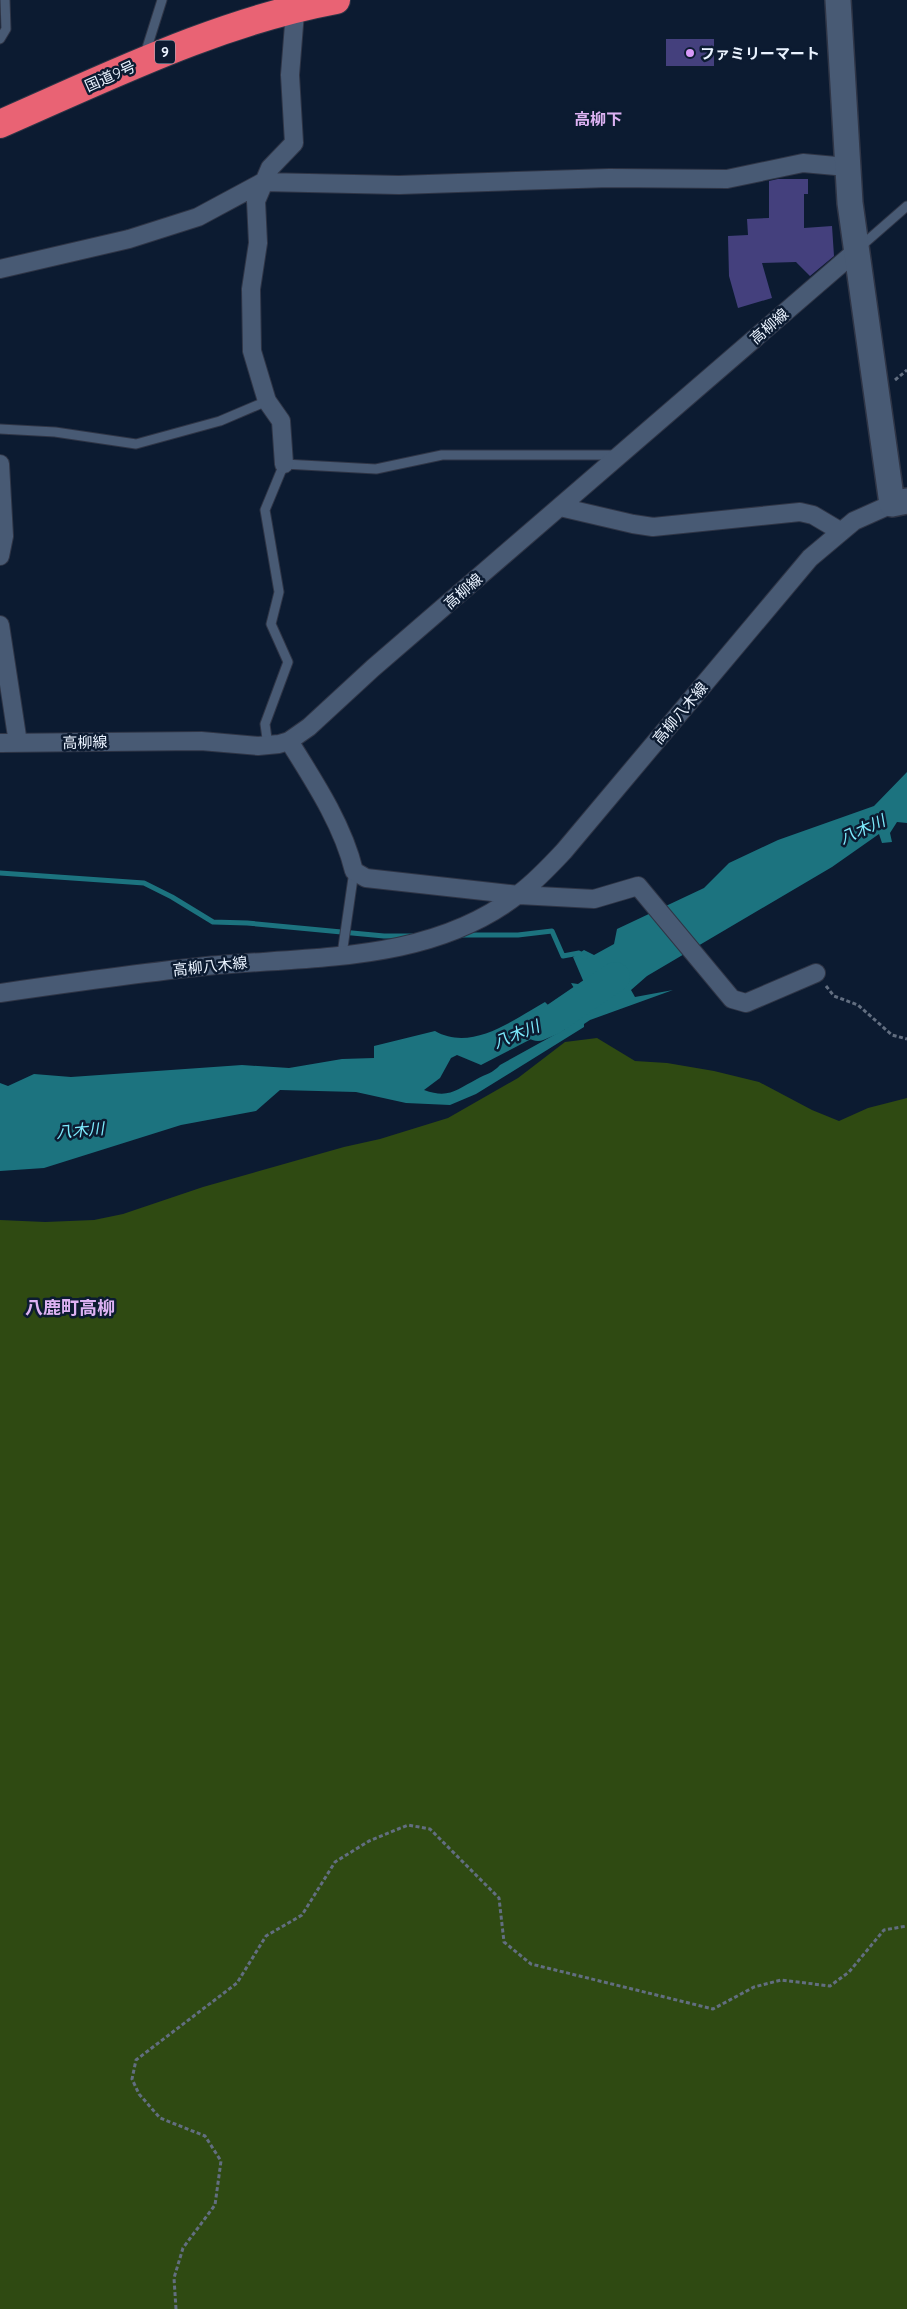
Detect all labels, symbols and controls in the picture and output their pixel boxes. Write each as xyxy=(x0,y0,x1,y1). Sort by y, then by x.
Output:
road number: 9 xyxy=(155,41,175,64)
place label: ファミリーマート xyxy=(700,44,820,63)
marker: ファミリーマート xyxy=(684,47,696,59)
street label: 国道9号 xyxy=(82,56,138,96)
district label: 高柳下 xyxy=(574,109,622,129)
street label: 高柳線 xyxy=(746,304,792,348)
street label: 高柳線 xyxy=(440,569,486,613)
street label: 高柳八木線 xyxy=(649,678,711,748)
street label: 高柳線 xyxy=(62,732,108,752)
water label: 八木川 xyxy=(836,809,890,848)
street label: 高柳八木線 xyxy=(172,953,248,979)
water label: 八木川 xyxy=(490,1015,544,1052)
water label: 八木川 xyxy=(55,1118,107,1142)
district label: 八鹿町高柳 xyxy=(25,1296,115,1319)

